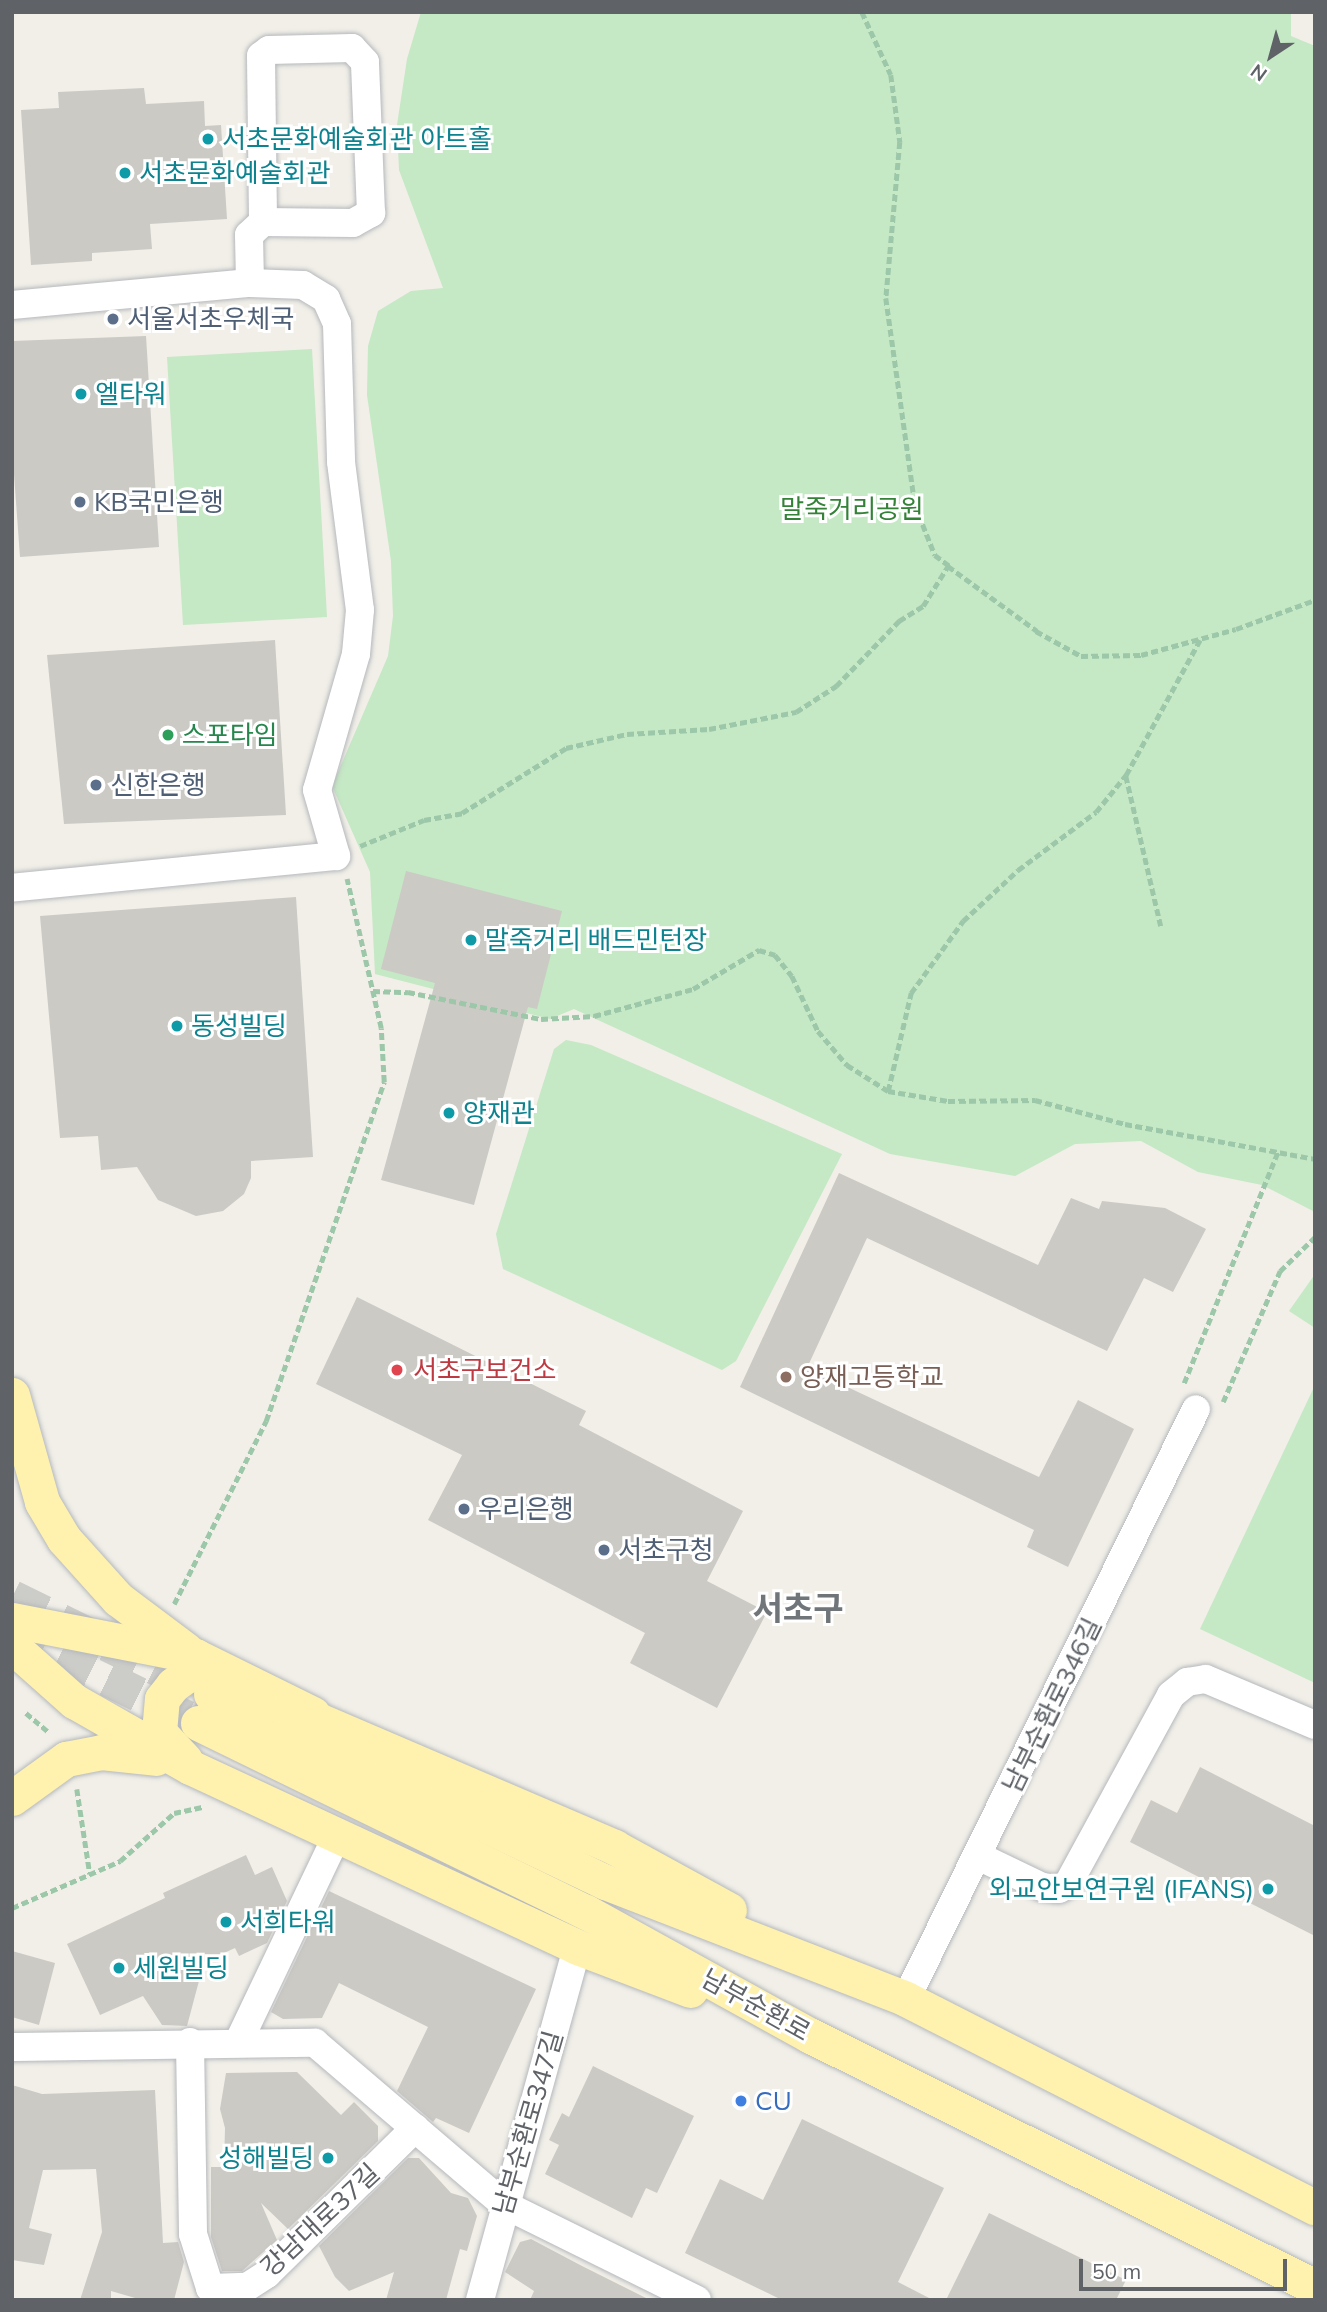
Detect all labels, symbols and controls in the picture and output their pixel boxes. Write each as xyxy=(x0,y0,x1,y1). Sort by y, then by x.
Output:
north arrow xyxy=(1236,21,1306,91)
text: N xyxy=(1246,59,1272,87)
place label: 서초문화예술회관 아트홀 xyxy=(222,123,492,155)
marker: 서초문화예술회관 아트홀 xyxy=(200,131,216,147)
place label: 서초문화예술회관 xyxy=(139,157,330,189)
marker: 서초문화예술회관 xyxy=(117,165,133,181)
place label: 서울서초우체국 xyxy=(127,303,294,335)
marker: 서울서초우체국 xyxy=(105,311,121,327)
place label: 엘타워 xyxy=(95,378,167,410)
marker: 엘타워 xyxy=(73,386,89,402)
place label: KB국민은행 xyxy=(94,486,224,518)
park label: 말죽거리공원 xyxy=(780,493,924,525)
marker: KB국민은행 xyxy=(72,494,88,510)
place label: 스포타임 xyxy=(182,719,278,751)
marker: 스포타임 xyxy=(160,727,176,743)
place label: 신한은행 xyxy=(110,769,206,801)
marker: 신한은행 xyxy=(88,777,104,793)
place label: 말죽거리 배드민턴장 xyxy=(485,924,707,956)
marker: 말죽거리 배드민턴장 xyxy=(463,932,479,948)
place label: 동성빌딩 xyxy=(191,1010,287,1042)
marker: 동성빌딩 xyxy=(169,1018,185,1034)
place label: 양재관 xyxy=(463,1097,535,1129)
marker: 양재관 xyxy=(441,1105,457,1121)
place label: 서초구보건소 xyxy=(413,1354,557,1386)
marker: 서초구보건소 xyxy=(387,1360,407,1380)
place label: 양재고등학교 xyxy=(800,1361,944,1393)
marker: 양재고등학교 xyxy=(778,1369,794,1385)
place label: 우리은행 xyxy=(478,1493,574,1525)
marker: 우리은행 xyxy=(456,1501,472,1517)
place label: 서초구청 xyxy=(618,1534,714,1566)
marker: 서초구청 xyxy=(596,1542,612,1558)
district label: 서초구 xyxy=(752,1588,844,1628)
street label: 남부순환로346길 xyxy=(996,1613,1108,1797)
place label: 외교안보연구원 (IFANS) xyxy=(989,1873,1254,1905)
marker: 외교안보연구원 (IFANS) xyxy=(1260,1881,1276,1897)
place label: 서희타워 xyxy=(240,1906,336,1938)
marker: 서희타워 xyxy=(218,1914,234,1930)
place label: 세원빌딩 xyxy=(133,1952,229,1984)
marker: 세원빌딩 xyxy=(111,1960,127,1976)
street label: 남부순환로 xyxy=(696,1962,816,2048)
street label: 남부순환로347길 xyxy=(487,2027,569,2219)
place label: CU xyxy=(755,2085,792,2117)
marker: CU xyxy=(733,2093,749,2109)
place label: 성해빌딩 xyxy=(218,2142,314,2174)
marker: 성해빌딩 xyxy=(320,2150,336,2166)
street label: 강남대로37길 xyxy=(254,2157,386,2283)
scale bar xyxy=(1082,2246,1290,2290)
text: 50 m xyxy=(1092,2258,1141,2284)

